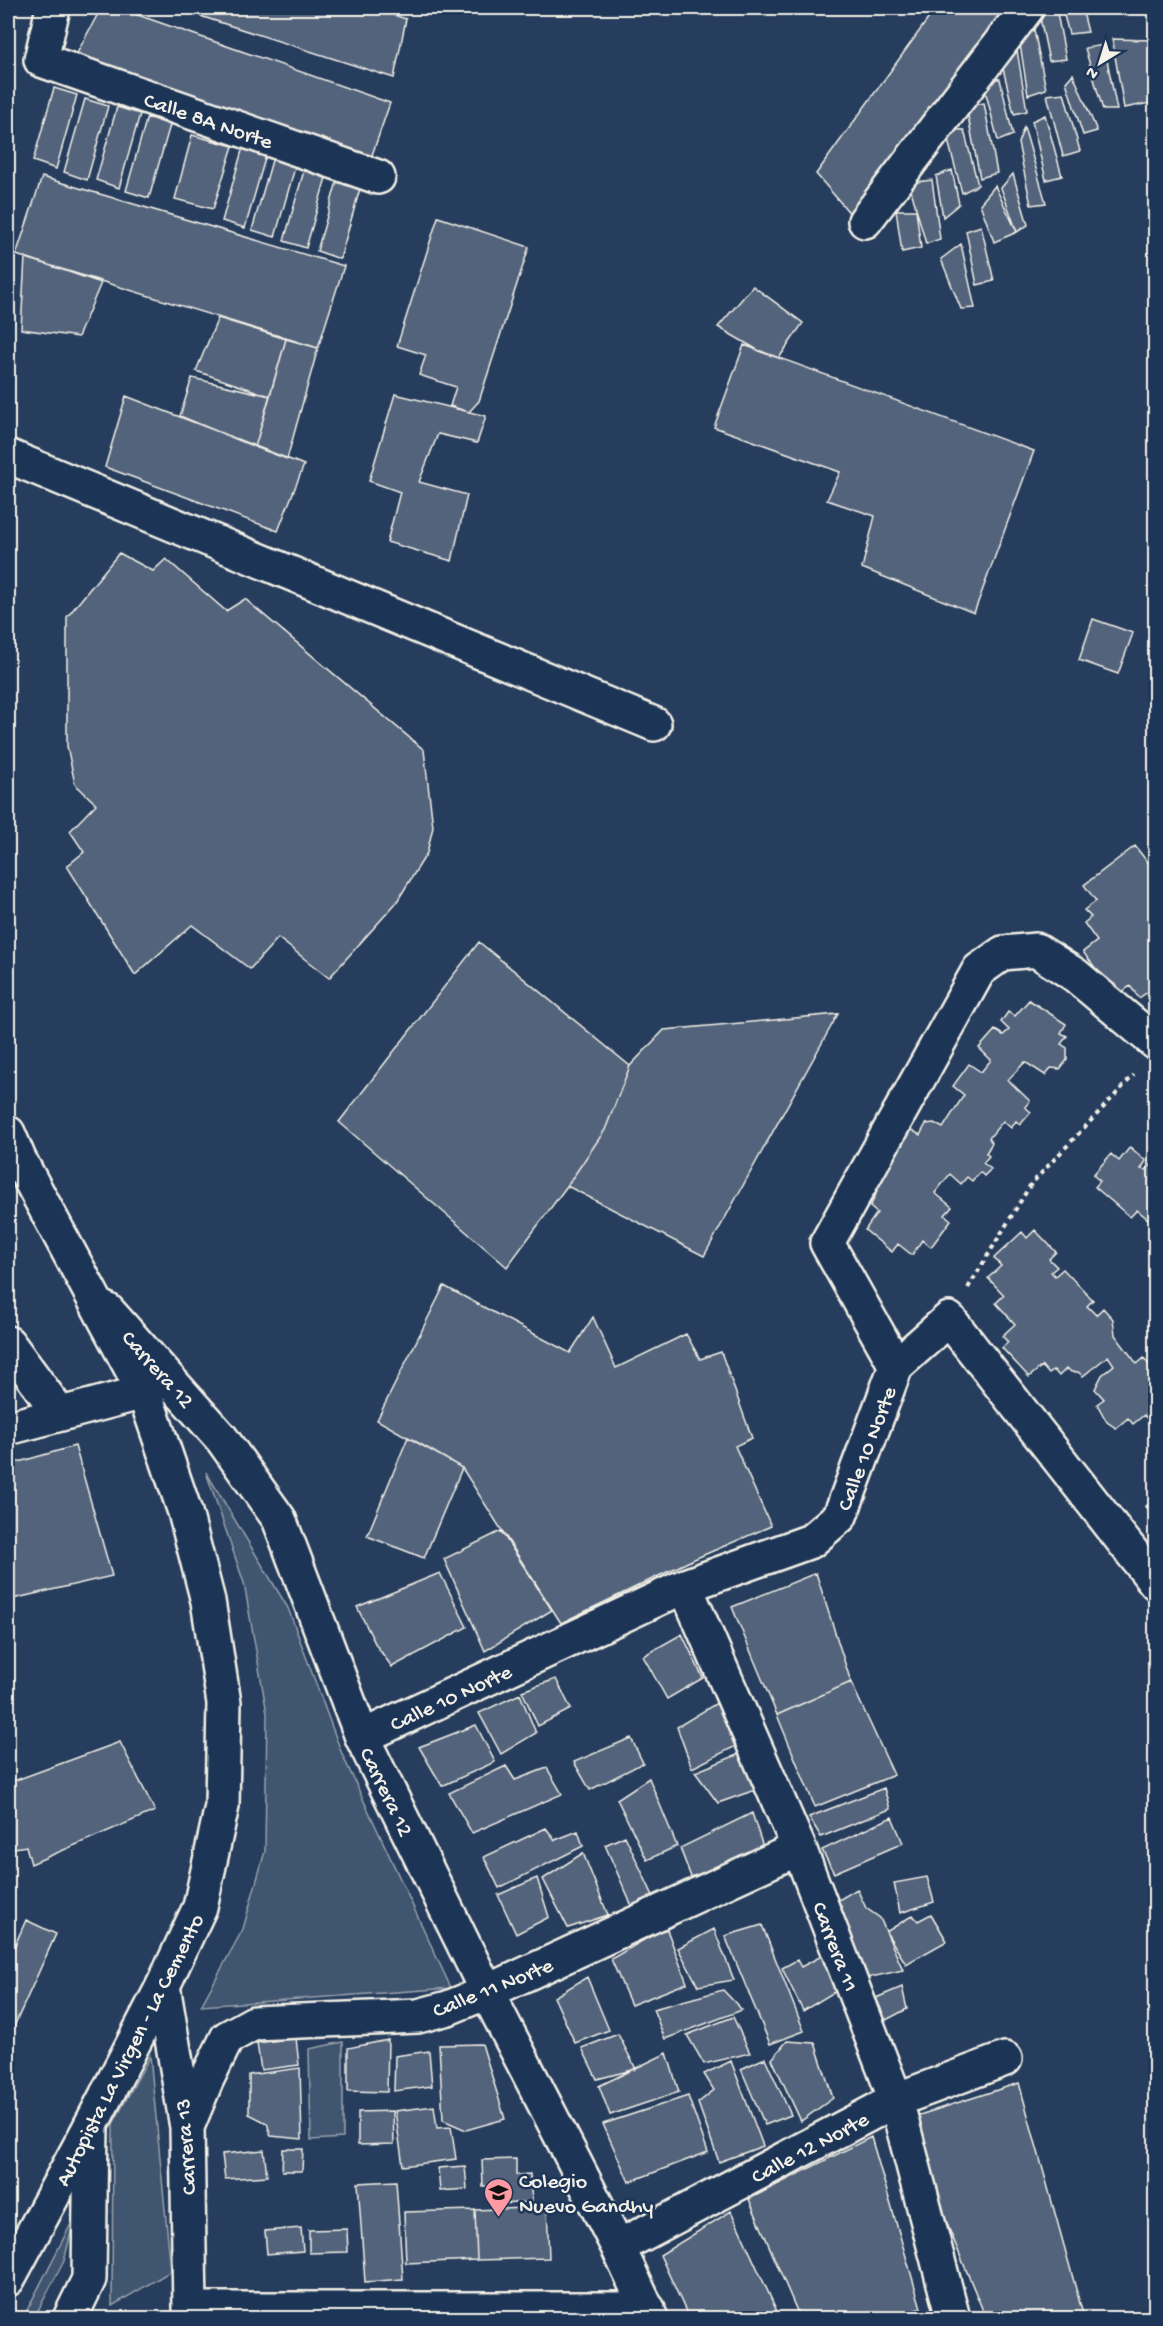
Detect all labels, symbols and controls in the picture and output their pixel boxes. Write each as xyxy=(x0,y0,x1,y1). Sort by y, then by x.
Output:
north arrow xyxy=(1070,33,1130,93)
text: N xyxy=(1083,61,1103,83)
street label: Calle 8A Norte xyxy=(140,89,276,157)
street label: Carrera 12 xyxy=(114,1326,198,1415)
street label: Calle 10 Norte xyxy=(833,1383,905,1515)
street label: Calle 10 Norte xyxy=(387,1660,517,1739)
street label: Carrera 12 xyxy=(352,1744,417,1842)
street label: Carrera 11 xyxy=(804,1899,862,1996)
street label: Autopista La Virgen - La Cemento xyxy=(51,1910,212,2191)
street label: Calle 11 Norte xyxy=(430,1954,558,2026)
street label: Carrera 13 xyxy=(172,2098,204,2196)
street label: Calle 12 Norte xyxy=(748,2107,875,2191)
place label: Colegio Nuevo Gandhy xyxy=(519,2170,654,2221)
school or university icon: Colegio Nuevo Gandhy xyxy=(482,2176,514,2218)

